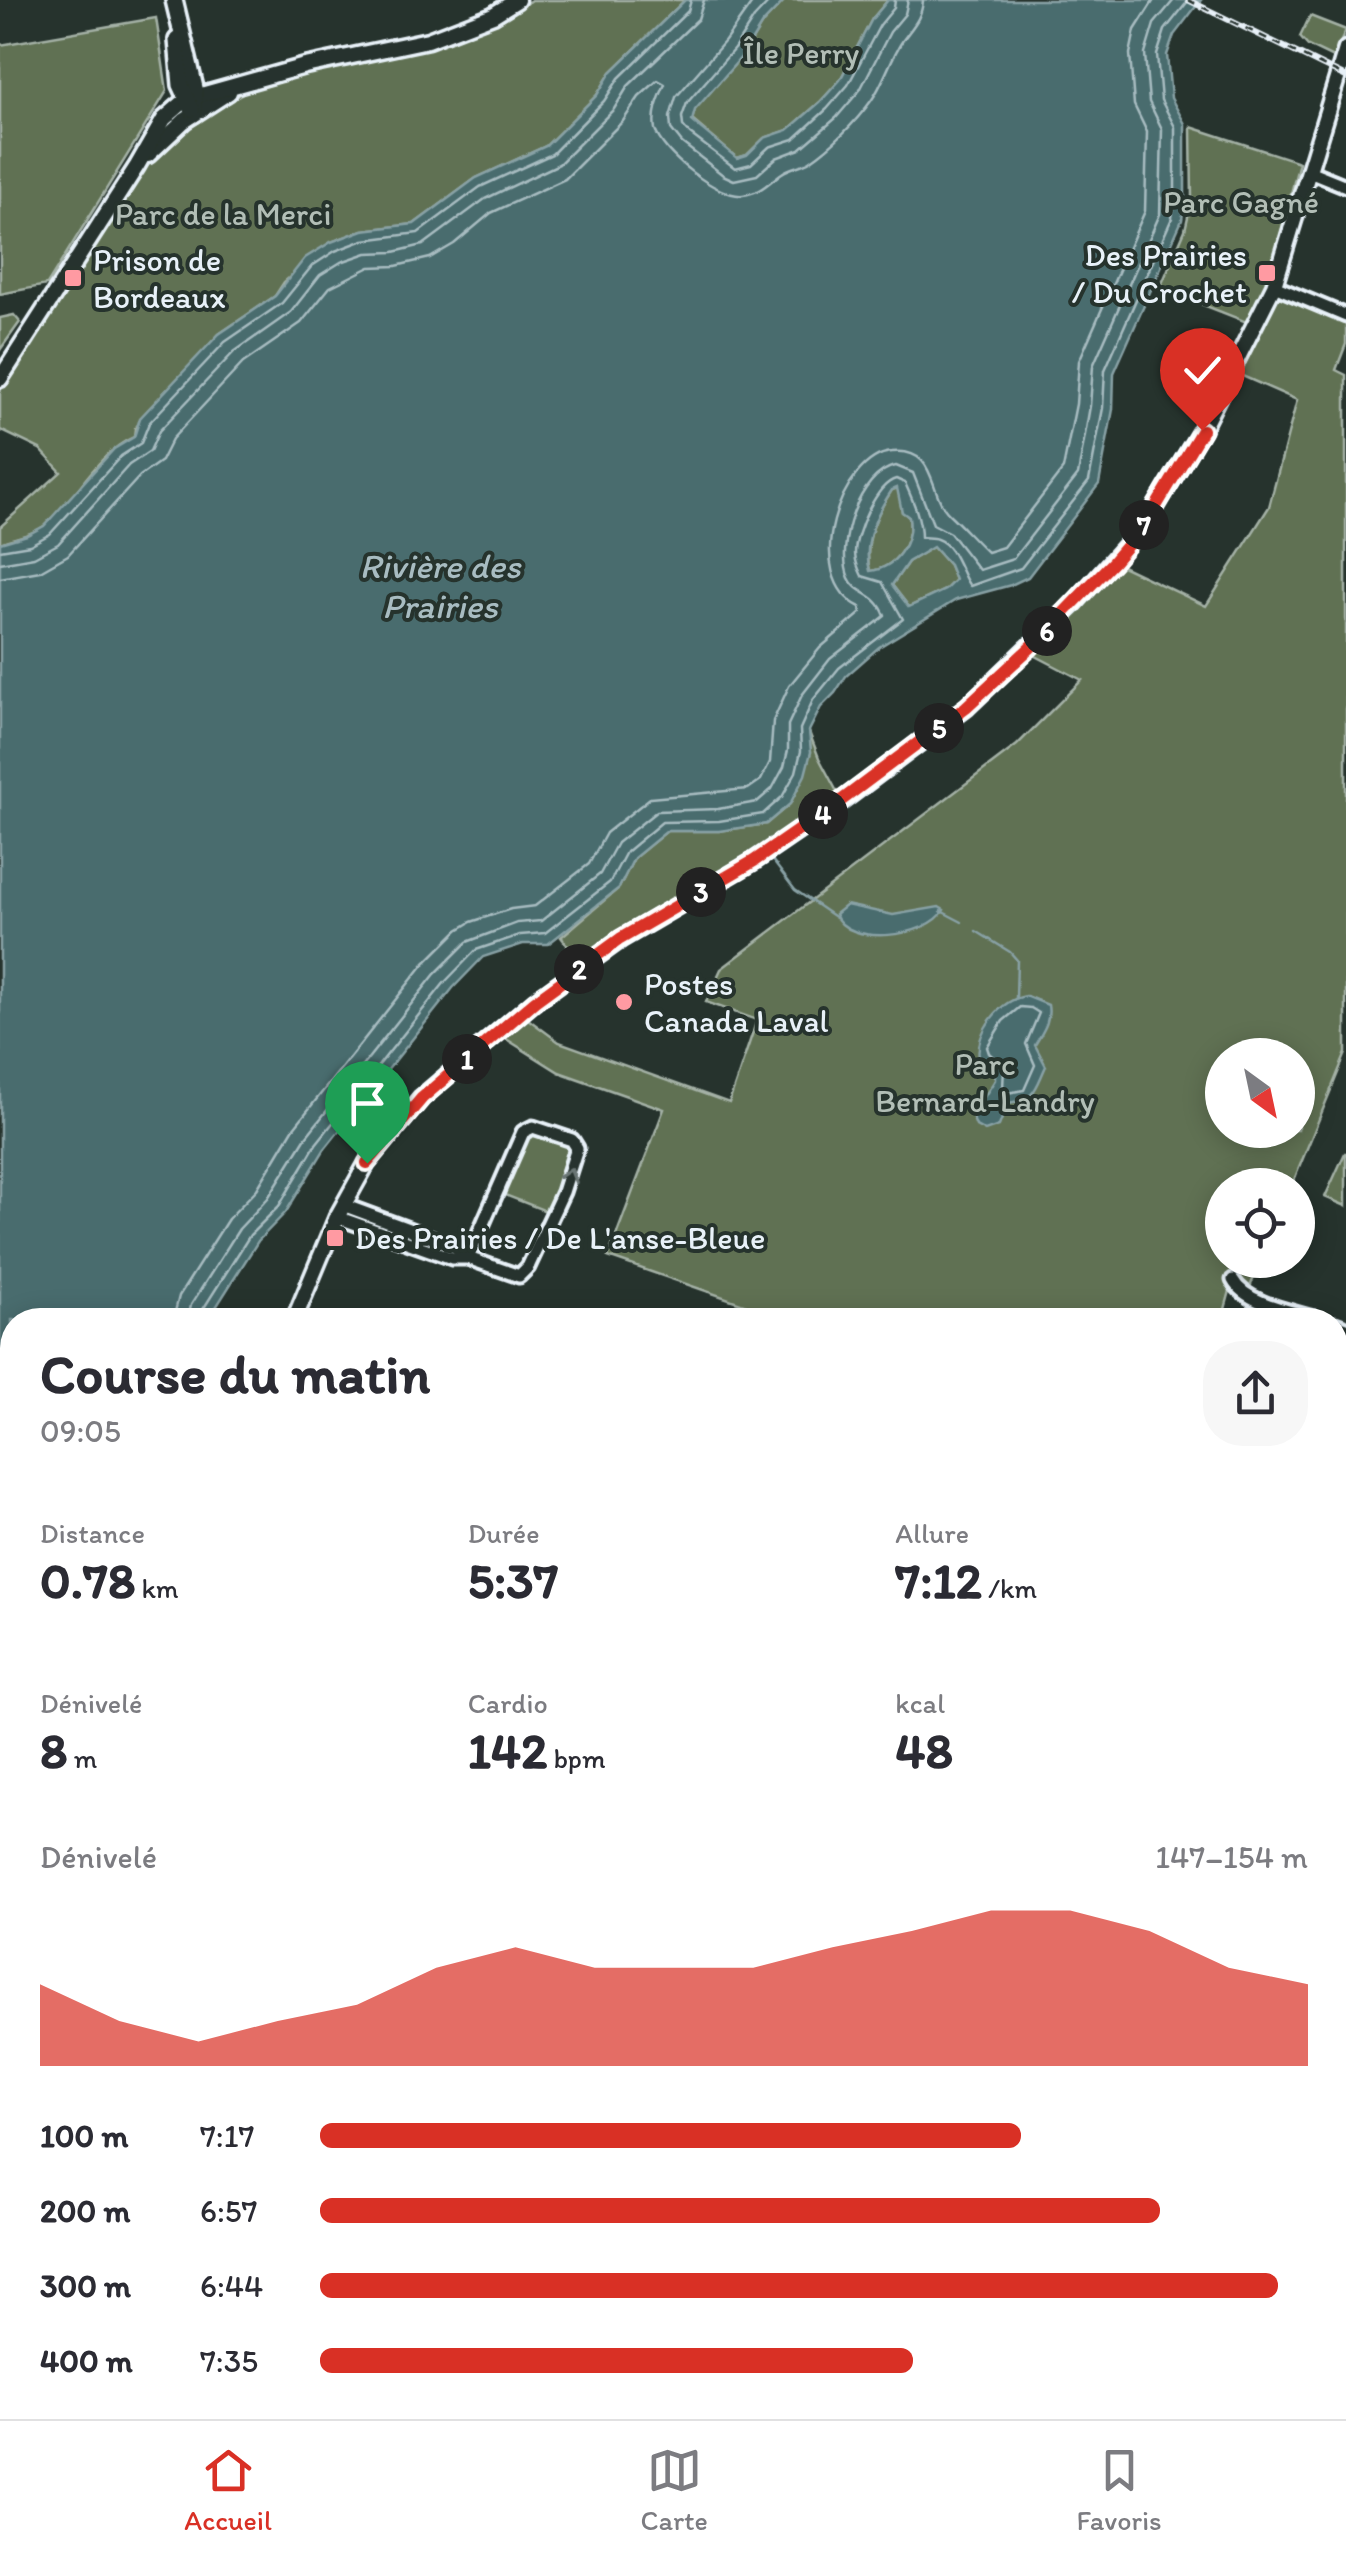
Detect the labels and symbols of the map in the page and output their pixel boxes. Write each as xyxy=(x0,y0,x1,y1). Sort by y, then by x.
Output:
park label: Île Perry xyxy=(743,34,859,72)
park label: Parc Gagné xyxy=(1163,183,1319,221)
park label: Parc de la Merci xyxy=(115,195,331,233)
place label: Des Prairies / Du Crochet xyxy=(1072,236,1247,311)
place label: Prison de Bordeaux xyxy=(93,241,225,316)
marker: Des Prairies / Du Crochet xyxy=(1256,262,1278,284)
marker: Prison de Bordeaux xyxy=(62,267,84,289)
pin xyxy=(1160,328,1245,431)
pin: 7 xyxy=(1119,500,1169,550)
water label: Rivière des Prairies xyxy=(359,545,522,627)
pin: 6 xyxy=(1022,606,1072,656)
pin: 5 xyxy=(914,703,964,753)
pin: 4 xyxy=(798,789,848,839)
pin: 3 xyxy=(676,867,726,917)
pin: 2 xyxy=(554,944,604,994)
place label: Postes Canada Laval xyxy=(644,965,828,1040)
marker: Postes Canada Laval xyxy=(613,991,635,1013)
pin: 1 xyxy=(442,1034,492,1084)
north arrow xyxy=(1205,1038,1315,1148)
park label: Parc Bernard-Landry xyxy=(875,1045,1095,1120)
pin xyxy=(325,1061,410,1164)
one-way arrow xyxy=(557,1167,578,1184)
place label: Des Prairies / De L'anse-Bleue xyxy=(355,1219,765,1257)
marker: Des Prairies / De L'anse-Bleue xyxy=(324,1227,346,1249)

